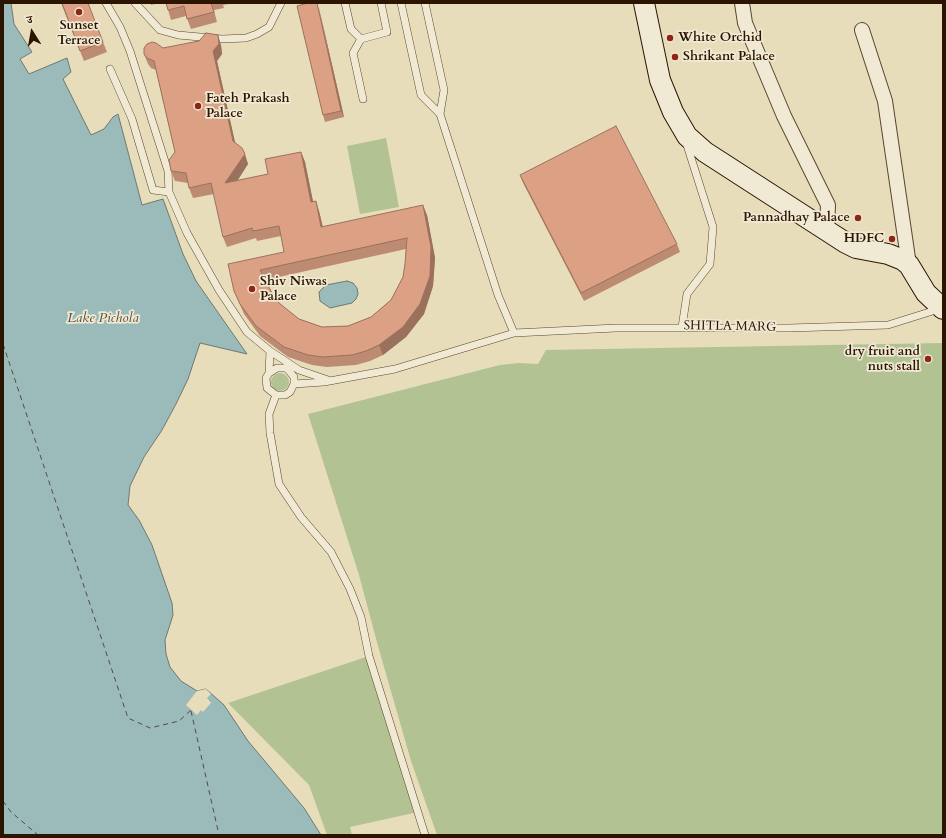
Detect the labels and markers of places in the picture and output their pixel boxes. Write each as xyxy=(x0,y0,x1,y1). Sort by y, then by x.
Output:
marker: Sunset Terrace xyxy=(74,7,84,17)
place label: Sunset Terrace xyxy=(57,18,101,49)
place label: White Orchid xyxy=(678,30,762,46)
marker: White Orchid xyxy=(665,33,675,43)
place label: Shrikant Palace xyxy=(683,49,775,65)
marker: Shrikant Palace xyxy=(670,52,680,62)
place label: Fateh Prakash Palace xyxy=(206,91,290,122)
marker: Fateh Prakash Palace xyxy=(193,101,203,111)
place label: Pannadhay Palace xyxy=(743,210,850,226)
marker: Pannadhay Palace xyxy=(853,213,863,223)
place label: HDFC xyxy=(844,231,884,247)
marker: HDFC xyxy=(887,234,897,244)
place label: Shiv Niwas Palace xyxy=(260,274,327,305)
marker: Shiv Niwas Palace xyxy=(247,284,257,294)
place label: dry fruit and nuts stall xyxy=(845,344,920,375)
marker: dry fruit and nuts stall xyxy=(923,354,933,364)

